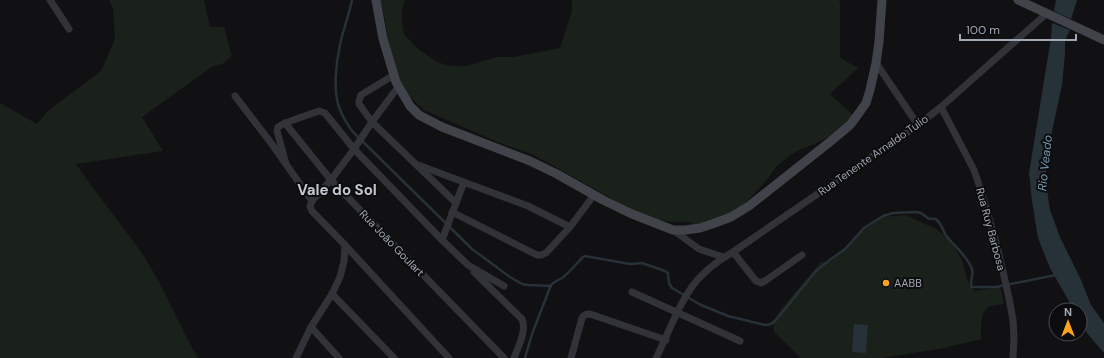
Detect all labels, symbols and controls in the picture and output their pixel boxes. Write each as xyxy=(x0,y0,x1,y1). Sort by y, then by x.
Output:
scale bar xyxy=(960,16,1076,42)
text: 100 m xyxy=(966,22,1000,38)
street label: Rua Tenente Arnaldo Tulio xyxy=(815,112,931,198)
water label: Rio Veado xyxy=(1034,134,1056,192)
district label: Vale do Sol xyxy=(297,180,377,200)
street label: Rua Ruy Barbosa xyxy=(973,186,1009,272)
street label: Rua João Goulart xyxy=(357,207,427,279)
place label: AABB xyxy=(894,276,922,290)
marker: AABB xyxy=(881,278,891,288)
north arrow xyxy=(1048,302,1088,342)
text: N xyxy=(1064,305,1072,319)

